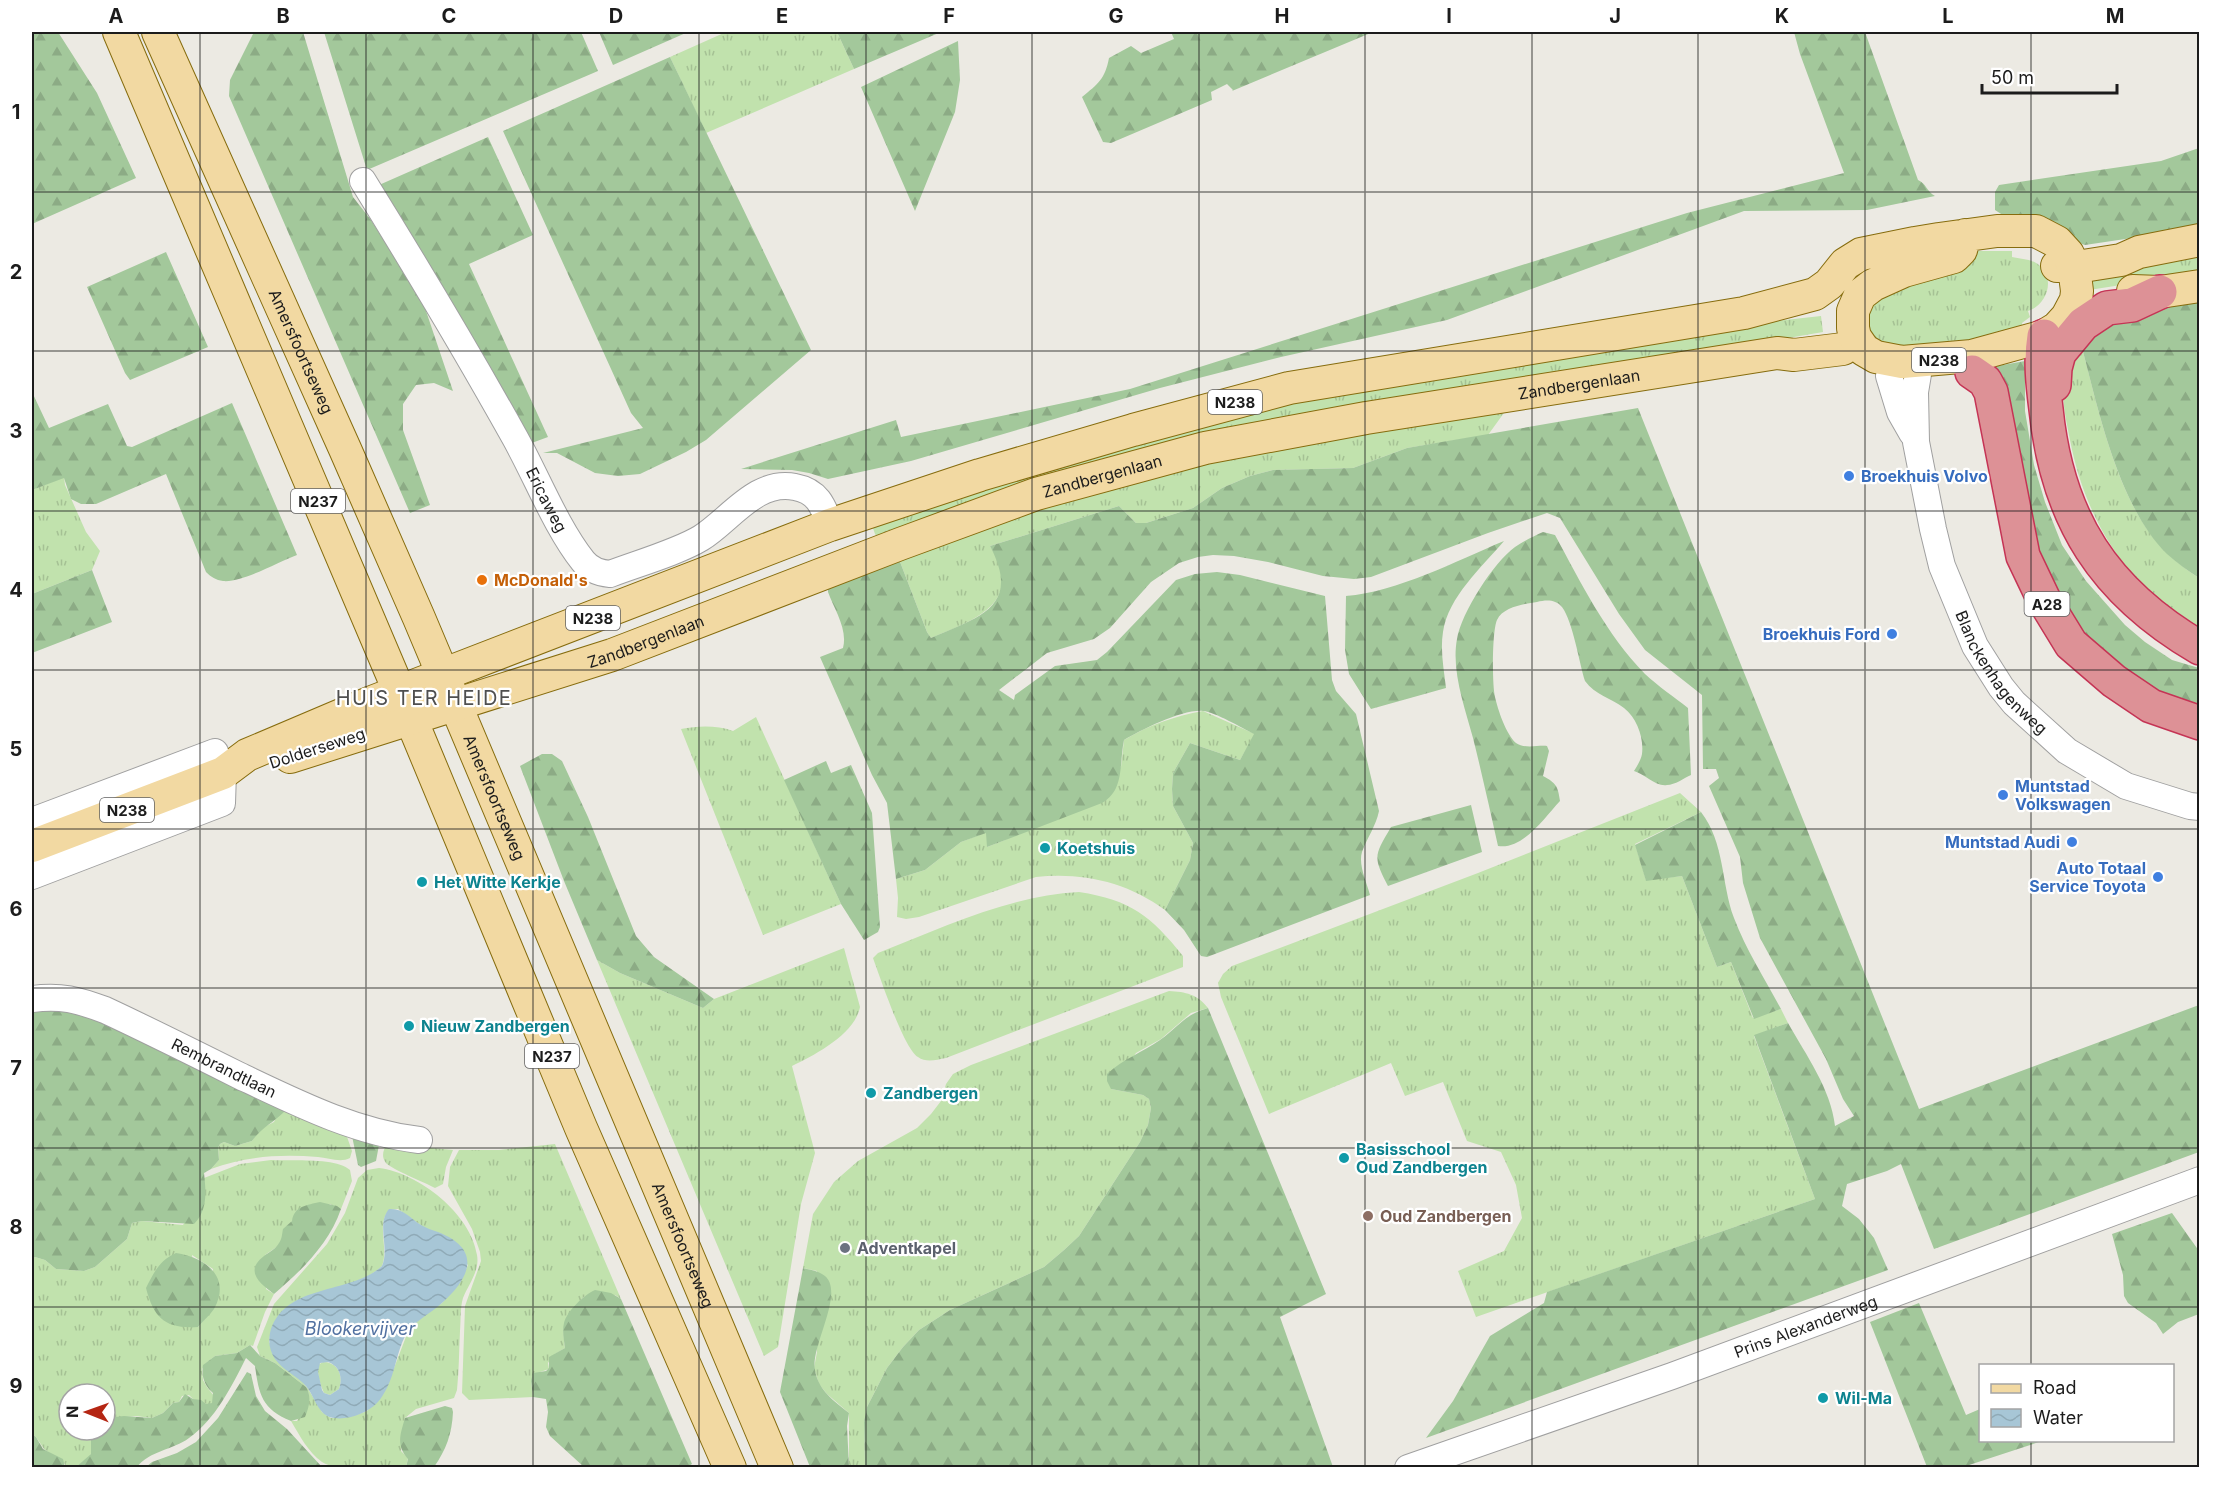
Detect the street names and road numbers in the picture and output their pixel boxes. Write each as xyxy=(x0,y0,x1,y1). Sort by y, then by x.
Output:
street label: Amersfoortseweg xyxy=(265,286,338,417)
road number: N238 xyxy=(1912,348,1966,372)
street label: Zandbergenlaan xyxy=(1517,365,1641,404)
road number: N238 xyxy=(1208,390,1262,414)
street label: Zandbergenlaan xyxy=(1040,450,1164,502)
street label: Ericaweg xyxy=(522,464,572,536)
road number: N237 xyxy=(291,489,345,513)
road number: A28 xyxy=(2024,592,2070,616)
road number: N238 xyxy=(566,606,620,630)
street label: Blanckenhagenweg xyxy=(1951,607,2051,738)
street label: Zandbergenlaan xyxy=(585,611,707,672)
street label: Dolderseweg xyxy=(267,723,367,773)
street label: Amersfoortseweg xyxy=(459,731,530,863)
road number: N238 xyxy=(100,798,154,822)
street label: Rembrandtlaan xyxy=(168,1034,280,1102)
road number: N237 xyxy=(525,1044,579,1068)
street label: Amersfoortseweg xyxy=(648,1179,718,1311)
street label: Prins Alexanderweg xyxy=(1731,1291,1880,1362)

